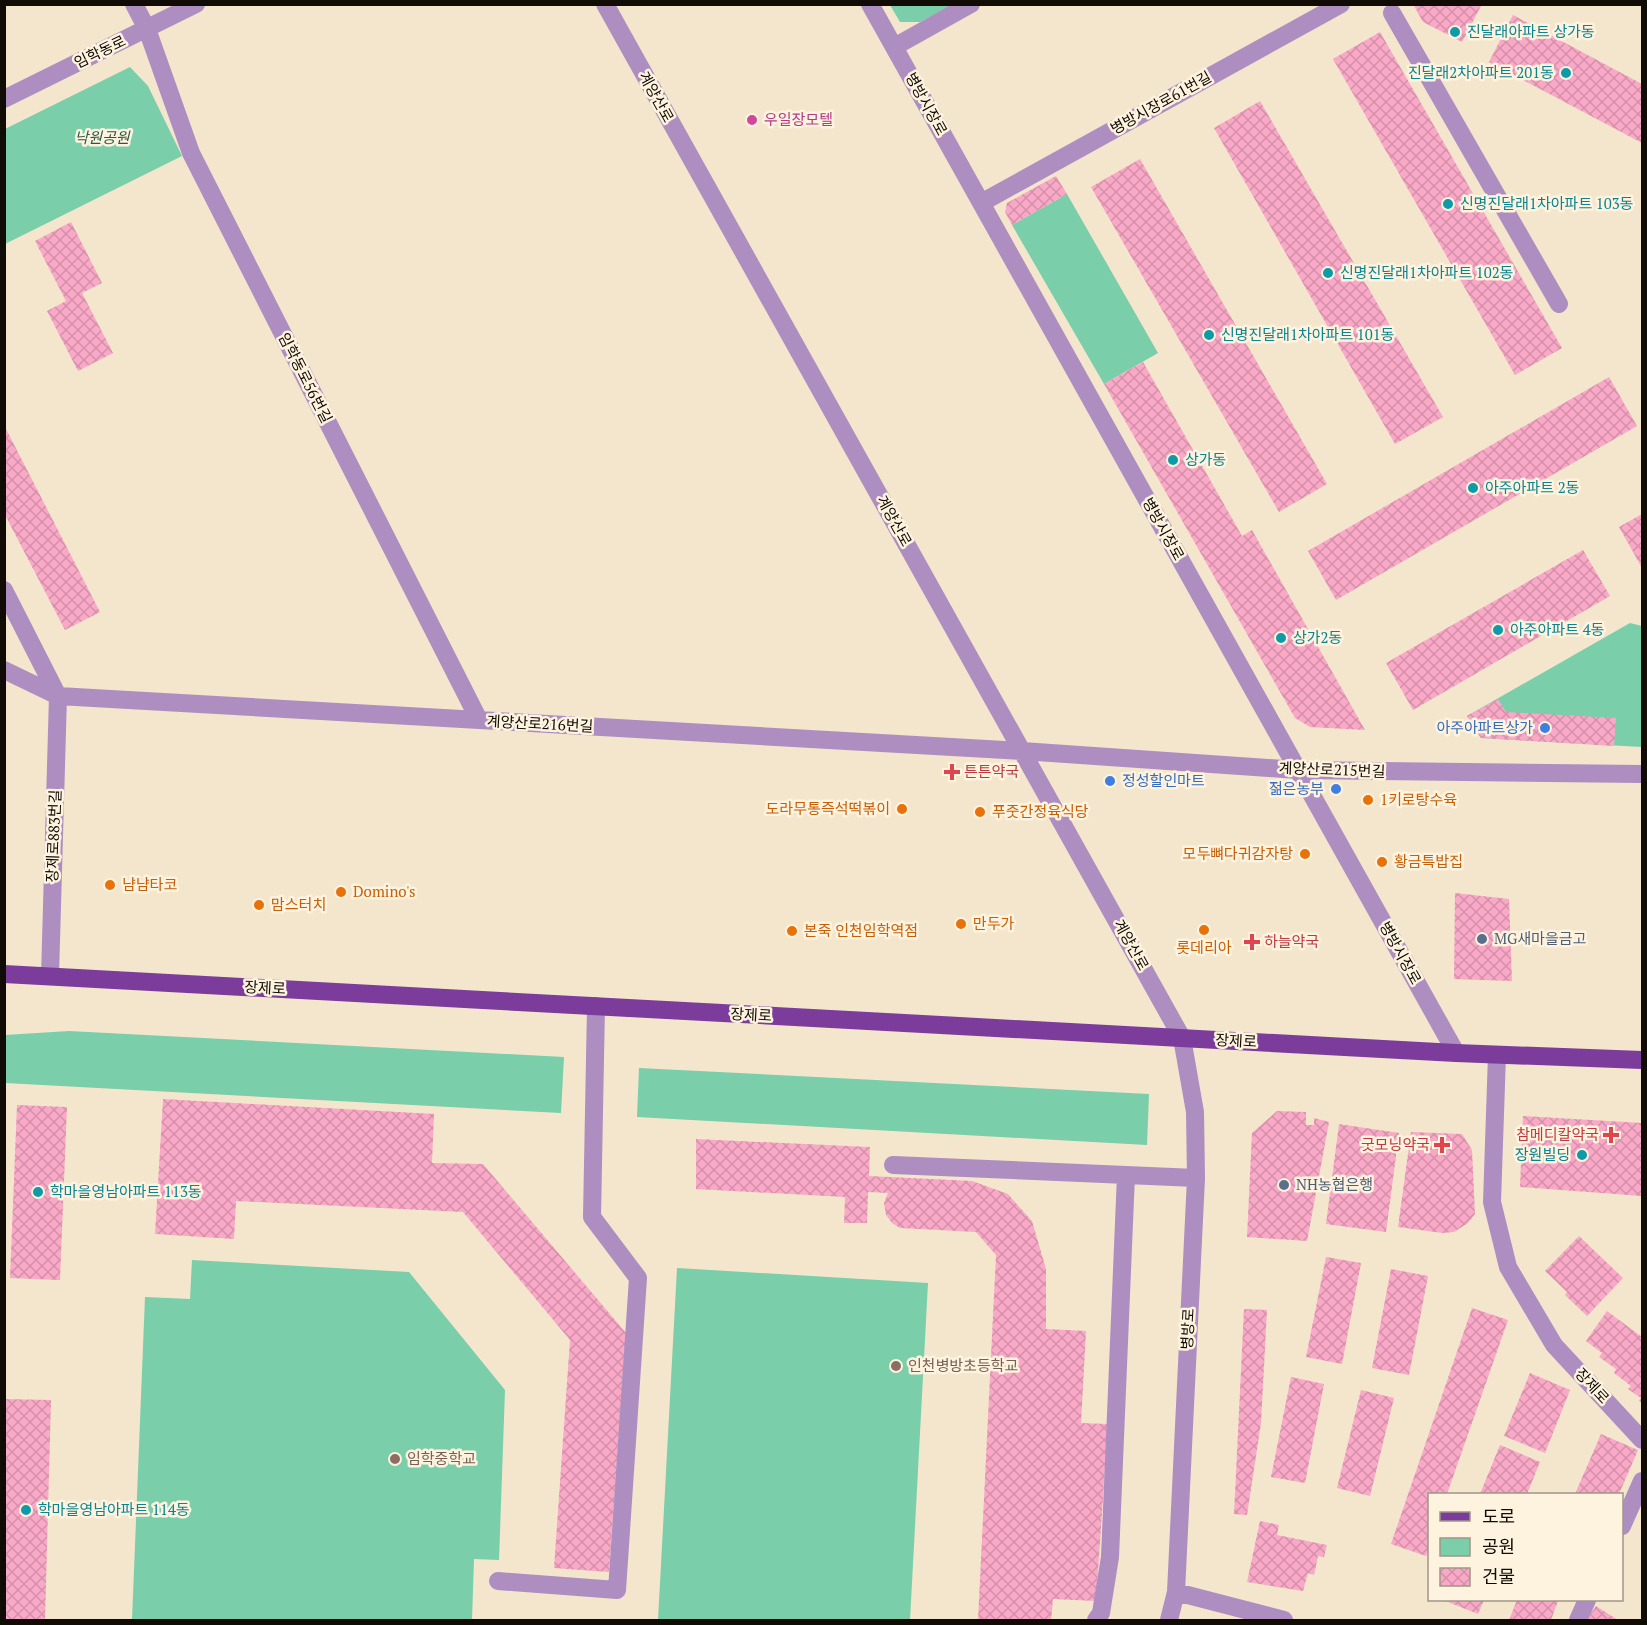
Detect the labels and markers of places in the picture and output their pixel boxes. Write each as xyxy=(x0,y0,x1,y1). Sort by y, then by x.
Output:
place label: 진달래아파트 상가동 xyxy=(1467,21,1595,41)
marker: 진달래아파트 상가동 xyxy=(1448,25,1462,39)
place label: 진달래2차아파트 201동 xyxy=(1408,62,1554,82)
marker: 진달래2차아파트 201동 xyxy=(1559,66,1573,80)
place label: 우일장모텔 xyxy=(764,109,833,129)
marker: 우일장모텔 xyxy=(745,113,759,127)
place label: 신명진달래1차아파트 103동 xyxy=(1460,193,1634,213)
marker: 신명진달래1차아파트 103동 xyxy=(1441,197,1455,211)
place label: 신명진달래1차아파트 102동 xyxy=(1340,262,1514,282)
marker: 신명진달래1차아파트 102동 xyxy=(1321,266,1335,280)
place label: 신명진달래1차아파트 101동 xyxy=(1221,324,1395,344)
marker: 신명진달래1차아파트 101동 xyxy=(1202,328,1216,342)
place label: 상가동 xyxy=(1185,449,1226,469)
marker: 상가동 xyxy=(1166,453,1180,467)
place label: 아주아파트 2동 xyxy=(1485,477,1579,497)
marker: 아주아파트 2동 xyxy=(1466,481,1480,495)
place label: 아주아파트 4동 xyxy=(1510,619,1604,639)
marker: 아주아파트 4동 xyxy=(1491,623,1505,637)
place label: 상가2동 xyxy=(1293,627,1342,647)
marker: 상가2동 xyxy=(1274,631,1288,645)
place label: 아주아파트상가 xyxy=(1436,717,1533,737)
marker: 아주아파트상가 xyxy=(1538,721,1552,735)
place label: 튼튼약국 xyxy=(964,761,1019,781)
marker: 튼튼약국 xyxy=(945,765,959,779)
place label: 정성할인마트 xyxy=(1122,770,1205,790)
marker: 정성할인마트 xyxy=(1103,774,1117,788)
place label: 젊은농부 xyxy=(1269,778,1324,798)
marker: 젊은농부 xyxy=(1329,782,1343,796)
place label: 1키로탕수육 xyxy=(1380,789,1457,809)
marker: 1키로탕수육 xyxy=(1361,793,1375,807)
place label: 도라무통즉석떡볶이 xyxy=(766,798,890,818)
place label: 푸줏간정육식당 xyxy=(992,801,1089,821)
marker: 도라무통즉석떡볶이 xyxy=(895,802,909,816)
marker: 푸줏간정육식당 xyxy=(973,805,987,819)
place label: 모두뼈다귀감자탕 xyxy=(1183,843,1293,863)
marker: 모두뼈다귀감자탕 xyxy=(1298,847,1312,861)
place label: 황금특밥집 xyxy=(1394,851,1463,871)
marker: 황금특밥집 xyxy=(1375,855,1389,869)
place label: 냠냠타코 xyxy=(122,874,177,894)
marker: 냠냠타코 xyxy=(103,878,117,892)
place label: Domino's xyxy=(353,881,415,901)
marker: Domino's xyxy=(334,885,348,899)
place label: 맘스터치 xyxy=(271,894,326,914)
marker: 맘스터치 xyxy=(252,898,266,912)
place label: 만두가 xyxy=(973,913,1015,933)
marker: 만두가 xyxy=(954,917,968,931)
place label: 본죽 인천임학역점 xyxy=(804,920,918,940)
marker: 롯데리아 xyxy=(1197,923,1211,937)
marker: 본죽 인천임학역점 xyxy=(785,924,799,938)
place label: MG새마을금고 xyxy=(1494,928,1587,948)
place label: 하늘약국 xyxy=(1264,931,1319,951)
marker: MG새마을금고 xyxy=(1475,932,1489,946)
marker: 하늘약국 xyxy=(1245,935,1259,949)
place label: 롯데리아 xyxy=(1176,937,1232,957)
place label: 참메디칼약국 xyxy=(1516,1124,1599,1144)
marker: 참메디칼약국 xyxy=(1604,1128,1618,1142)
place label: 굿모닝약국 xyxy=(1361,1134,1430,1154)
marker: 굿모닝약국 xyxy=(1435,1138,1449,1152)
place label: 장원빌딩 xyxy=(1515,1144,1570,1164)
marker: 장원빌딩 xyxy=(1575,1148,1589,1162)
place label: NH농협은행 xyxy=(1296,1174,1373,1194)
marker: NH농협은행 xyxy=(1277,1178,1291,1192)
place label: 학마을영남아파트 113동 xyxy=(50,1181,202,1201)
marker: 학마을영남아파트 113동 xyxy=(31,1185,45,1199)
place label: 인천병방초등학교 xyxy=(908,1355,1018,1375)
marker: 인천병방초등학교 xyxy=(889,1359,903,1373)
place label: 임학중학교 xyxy=(407,1448,476,1468)
marker: 임학중학교 xyxy=(388,1452,402,1466)
place label: 학마을영남아파트 114동 xyxy=(38,1499,190,1519)
marker: 학마을영남아파트 114동 xyxy=(19,1503,33,1517)

